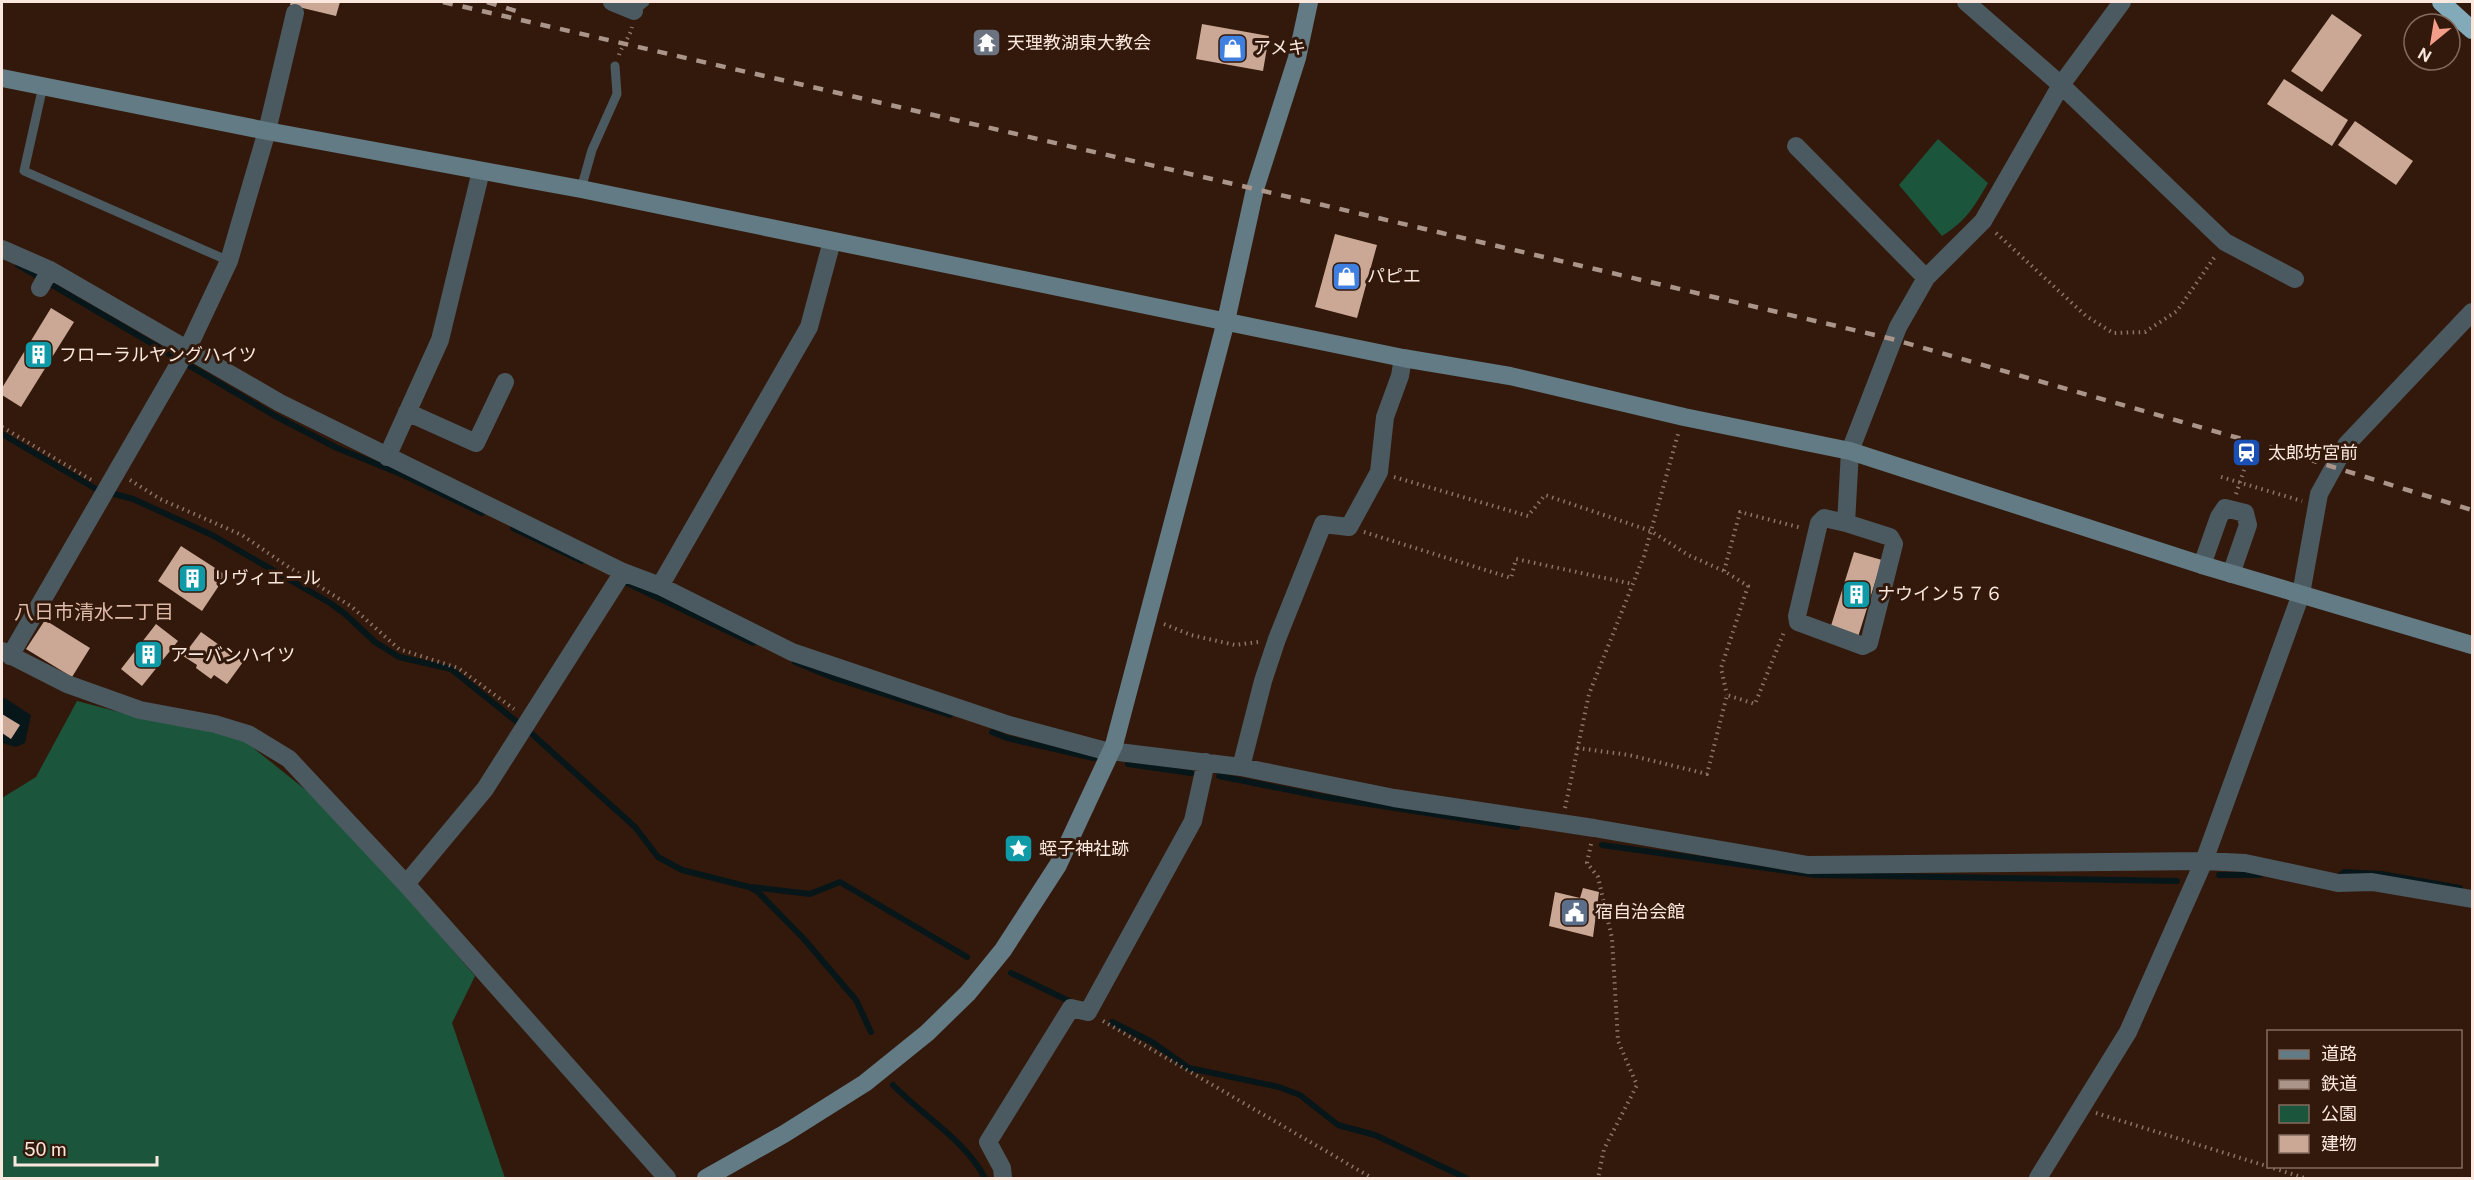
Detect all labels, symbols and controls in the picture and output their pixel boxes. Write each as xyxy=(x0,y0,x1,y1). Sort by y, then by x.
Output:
north arrow xyxy=(2402,12,2462,72)
temple icon: 天理教湖東大教会 xyxy=(970,27,1002,59)
place label: 天理教湖東大教会 xyxy=(1007,32,1151,53)
shop icon: アメキ xyxy=(1216,32,1248,64)
place label: アメキ xyxy=(1253,37,1306,58)
text: N xyxy=(2415,43,2435,66)
shop icon: パピエ xyxy=(1330,260,1362,292)
place label: パピエ xyxy=(1367,265,1421,286)
building icon: フローラルヤングハイツ xyxy=(22,339,54,371)
place label: フローラルヤングハイツ xyxy=(59,344,257,365)
station icon: 太郎坊宮前 xyxy=(2231,437,2263,469)
place label: 太郎坊宮前 xyxy=(2268,442,2358,463)
building icon: リヴィエール xyxy=(176,562,208,594)
place label: リヴィエール xyxy=(213,567,321,588)
building icon: ナウイン５７６ xyxy=(1840,578,1872,610)
place label: ナウイン５７６ xyxy=(1877,583,2003,604)
district label: 八日市清水二丁目 xyxy=(14,600,174,624)
building icon: アーバンハイツ xyxy=(133,639,165,671)
place label: アーバンハイツ xyxy=(170,644,295,665)
place icon: 蛭子神社跡 xyxy=(1002,833,1034,865)
place label: 蛭子神社跡 xyxy=(1039,838,1129,859)
public building icon: 宿自治会館 xyxy=(1558,896,1590,928)
place label: 宿自治会館 xyxy=(1595,901,1685,922)
legend xyxy=(2267,1030,2462,1168)
text: 道路 xyxy=(2321,1043,2357,1064)
text: 鉄道 xyxy=(2321,1073,2357,1094)
text: 公園 xyxy=(2321,1103,2357,1124)
scale bar xyxy=(15,1129,158,1167)
text: 建物 xyxy=(2321,1133,2357,1154)
text: 50 m xyxy=(24,1139,67,1160)

